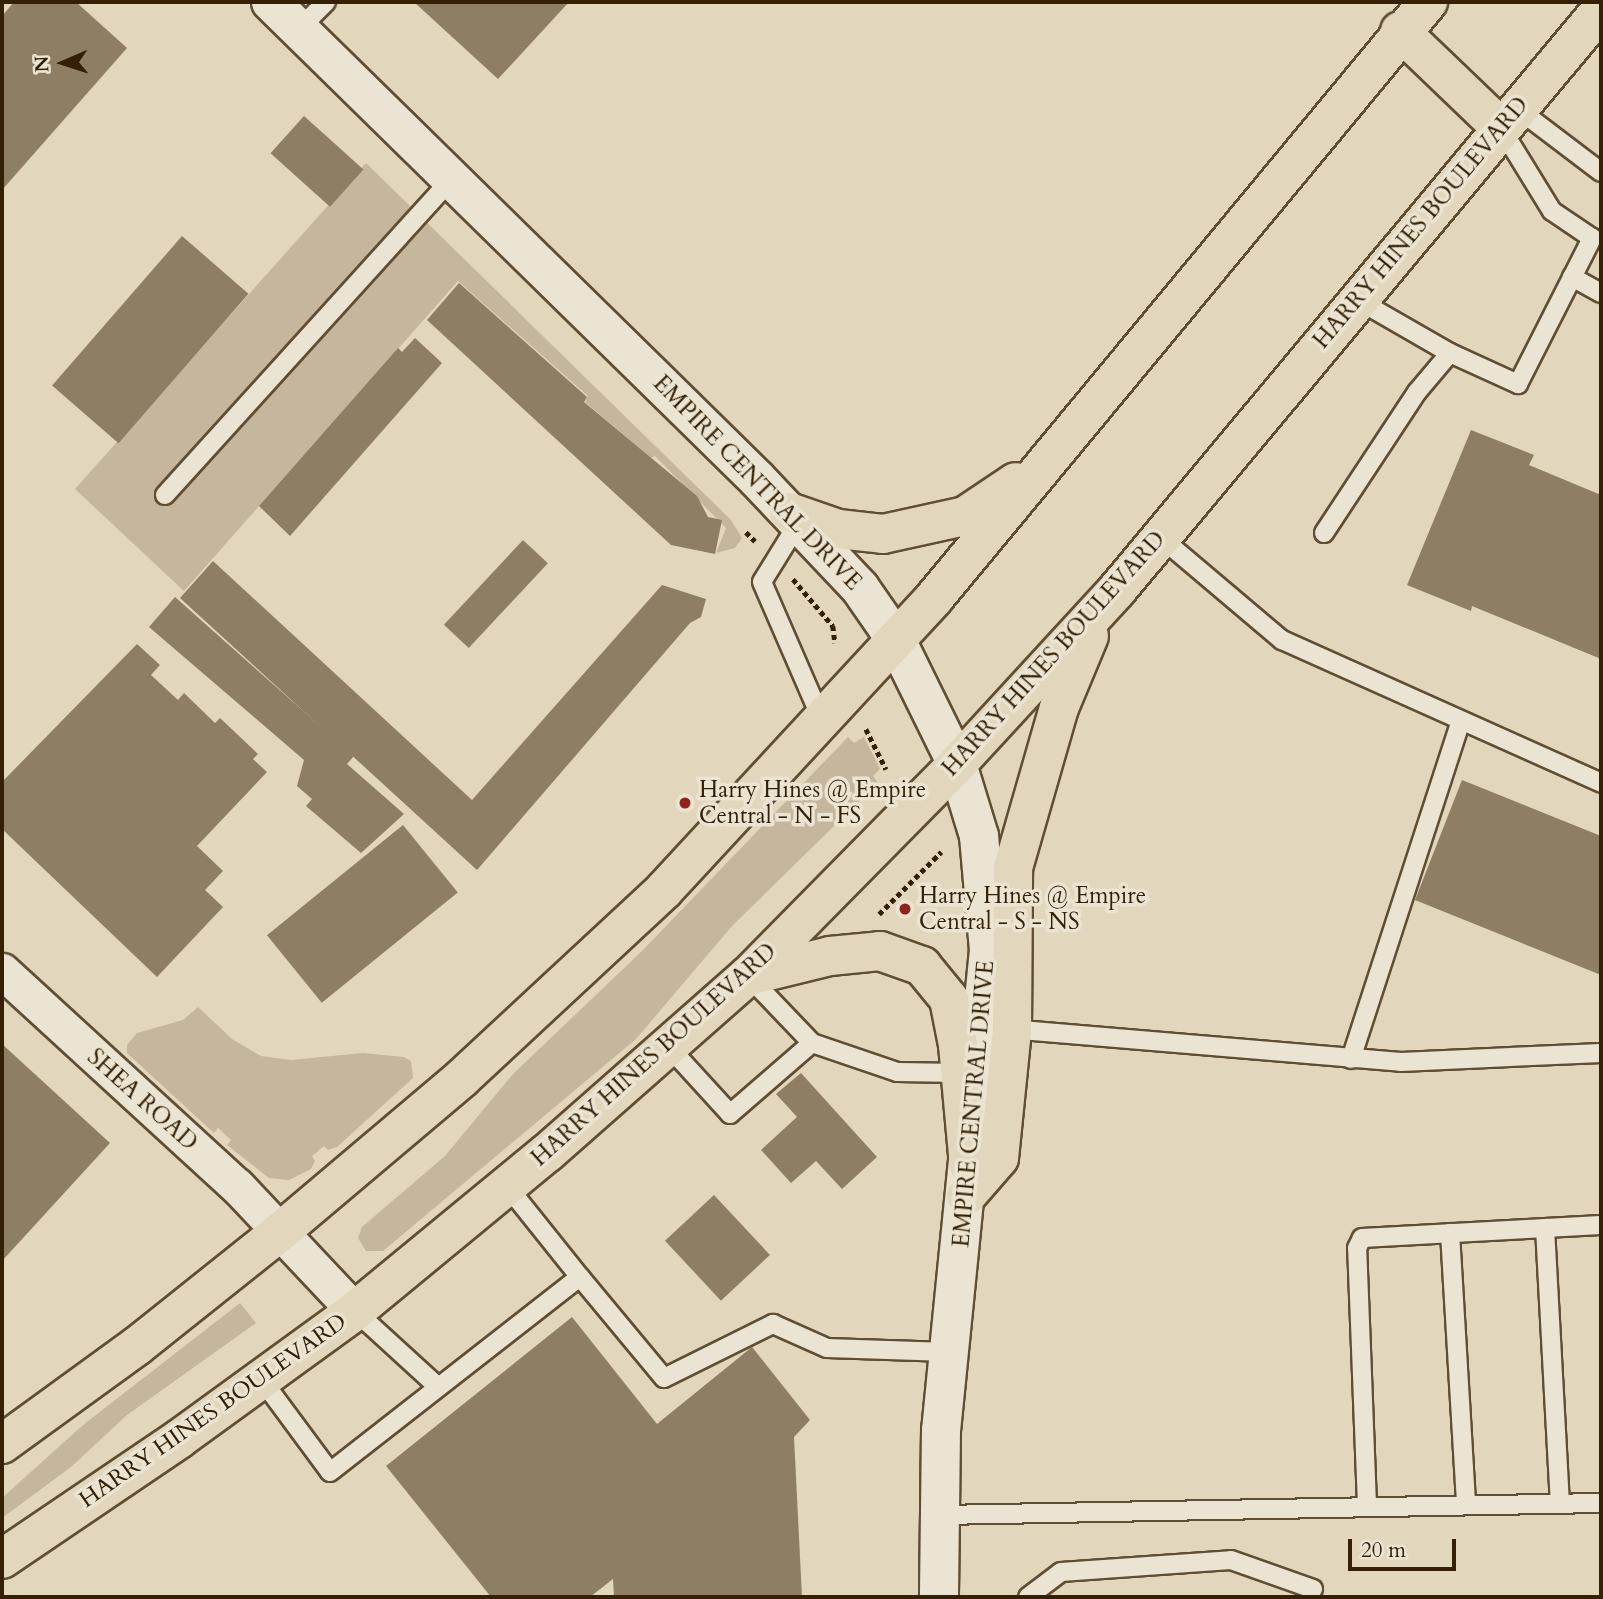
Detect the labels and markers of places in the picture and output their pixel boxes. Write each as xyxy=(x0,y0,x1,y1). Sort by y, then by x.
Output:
place label: Harry Hines @ Empire Central - N - FS xyxy=(699,776,926,830)
marker: Harry Hines @ Empire Central - N - FS xyxy=(677,795,693,811)
place label: Harry Hines @ Empire Central - S - NS xyxy=(919,882,1146,936)
marker: Harry Hines @ Empire Central - S - NS xyxy=(897,901,913,917)

